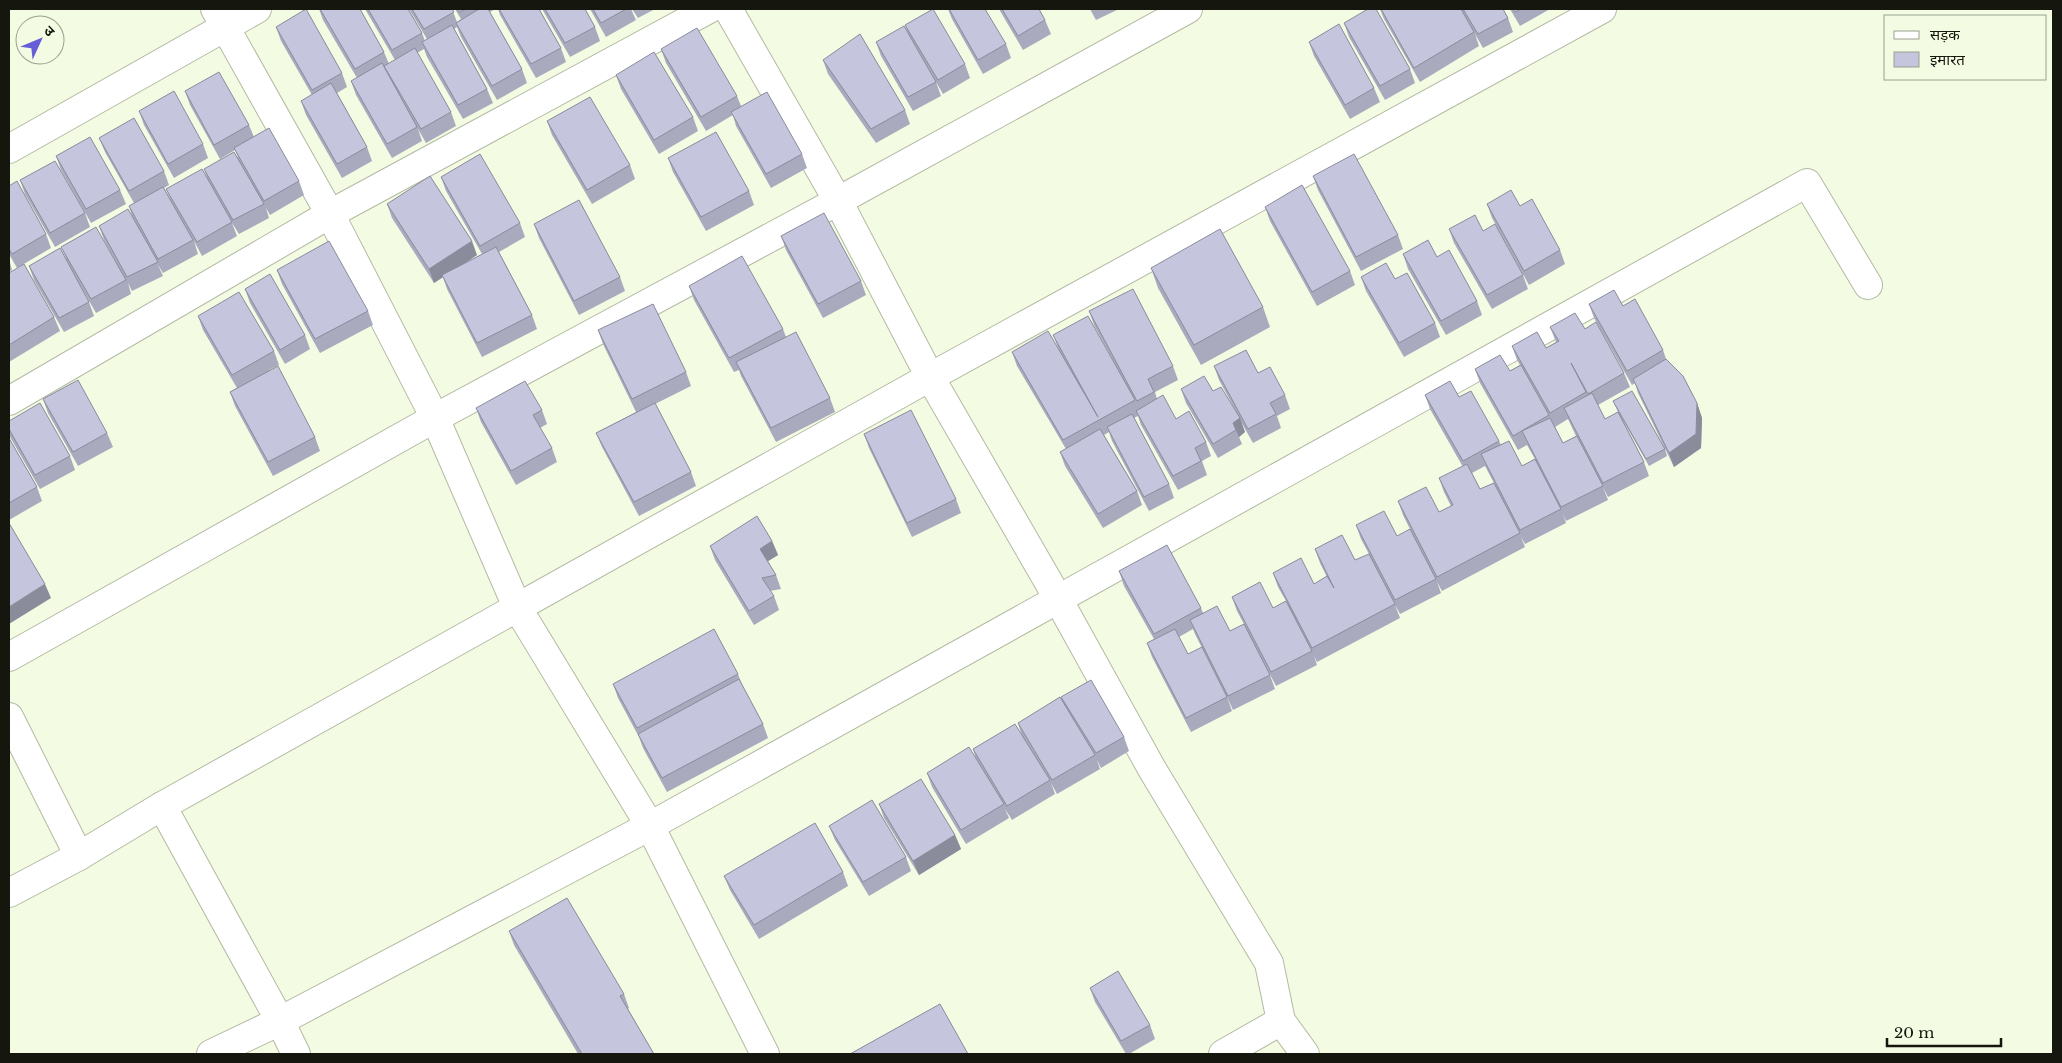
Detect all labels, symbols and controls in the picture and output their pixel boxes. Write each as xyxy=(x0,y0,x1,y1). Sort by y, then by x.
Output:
north arrow xyxy=(15,15,65,65)
legend xyxy=(1884,15,2047,80)
text: उ xyxy=(40,22,59,41)
text: सड़क xyxy=(1930,25,1960,44)
text: इमारत xyxy=(1930,50,1965,69)
scale bar xyxy=(1887,1016,2001,1048)
text: 20 m xyxy=(1894,1023,1934,1042)

